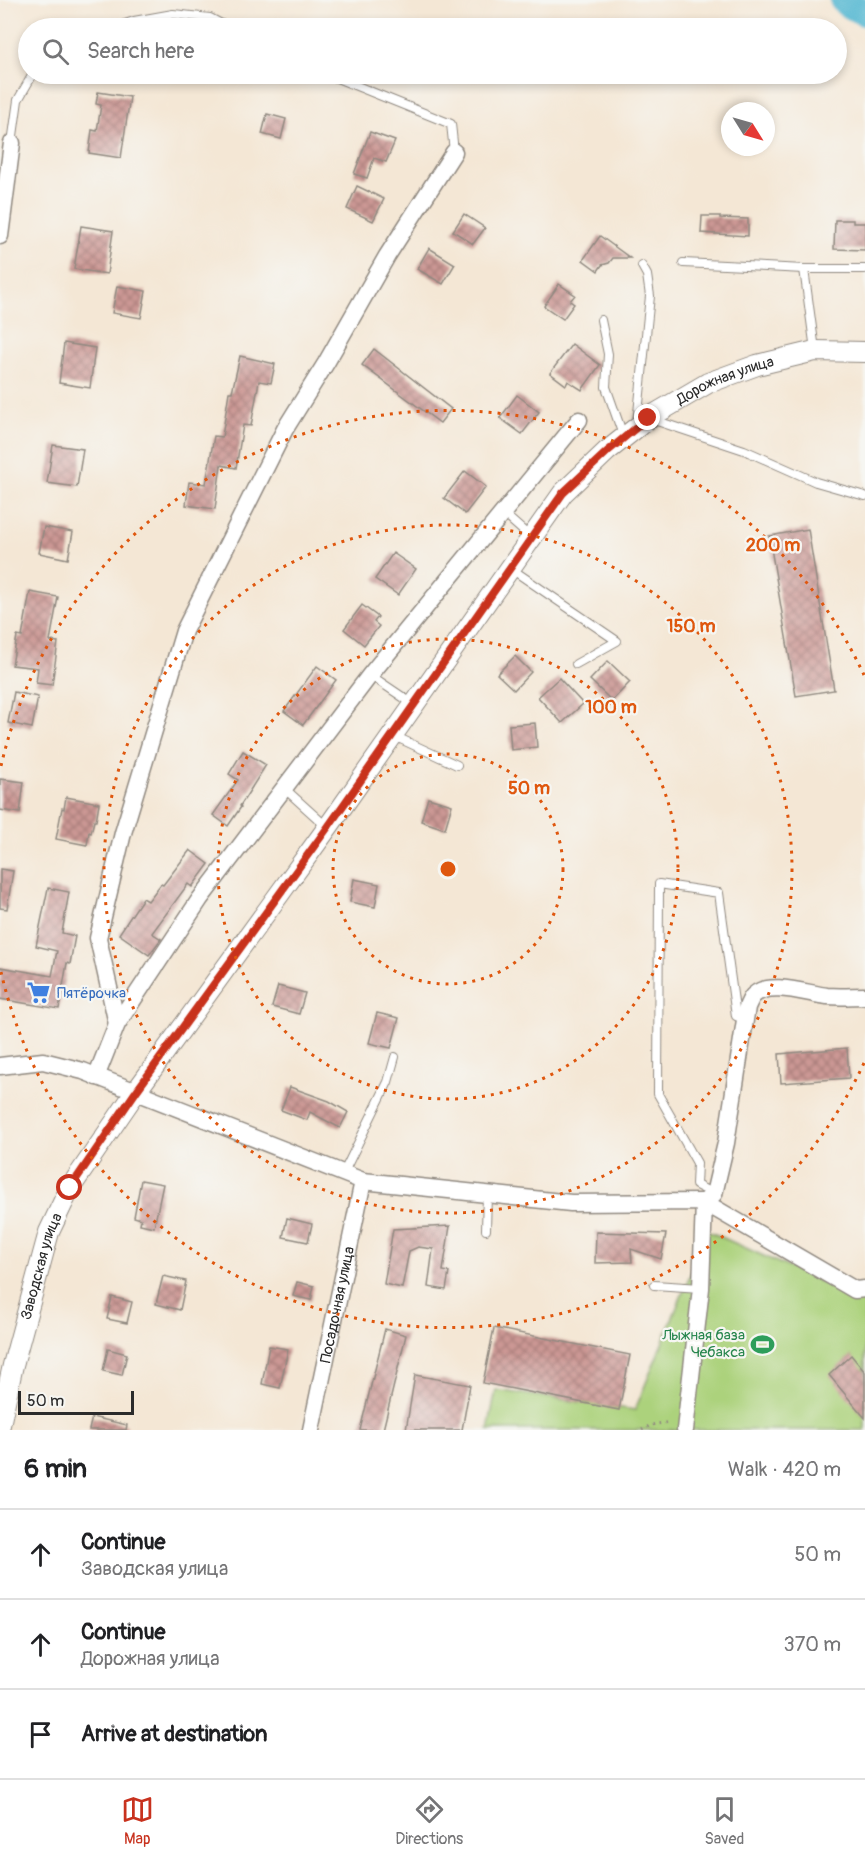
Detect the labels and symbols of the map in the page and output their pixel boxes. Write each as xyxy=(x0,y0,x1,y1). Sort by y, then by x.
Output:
north arrow xyxy=(721,102,775,156)
street label: Дорожная улица xyxy=(672,352,776,409)
route end xyxy=(634,404,660,430)
text: 200 m xyxy=(746,534,800,557)
text: 150 m xyxy=(667,615,716,638)
text: 100 m xyxy=(585,696,637,719)
text: 50 m xyxy=(508,777,550,800)
centre of rings xyxy=(438,859,458,879)
supermarket icon: Пятёрочка xyxy=(26,980,52,1006)
place label: Пятёрочка xyxy=(57,984,126,1003)
route start xyxy=(56,1174,82,1200)
street label: Заводская улица xyxy=(16,1210,66,1322)
street label: Посадочная улица xyxy=(316,1245,359,1365)
place label: Лыжная база Чебакса xyxy=(661,1326,745,1362)
sports icon: Лыжная база Чебакса xyxy=(750,1331,776,1357)
scale bar xyxy=(18,1388,134,1416)

